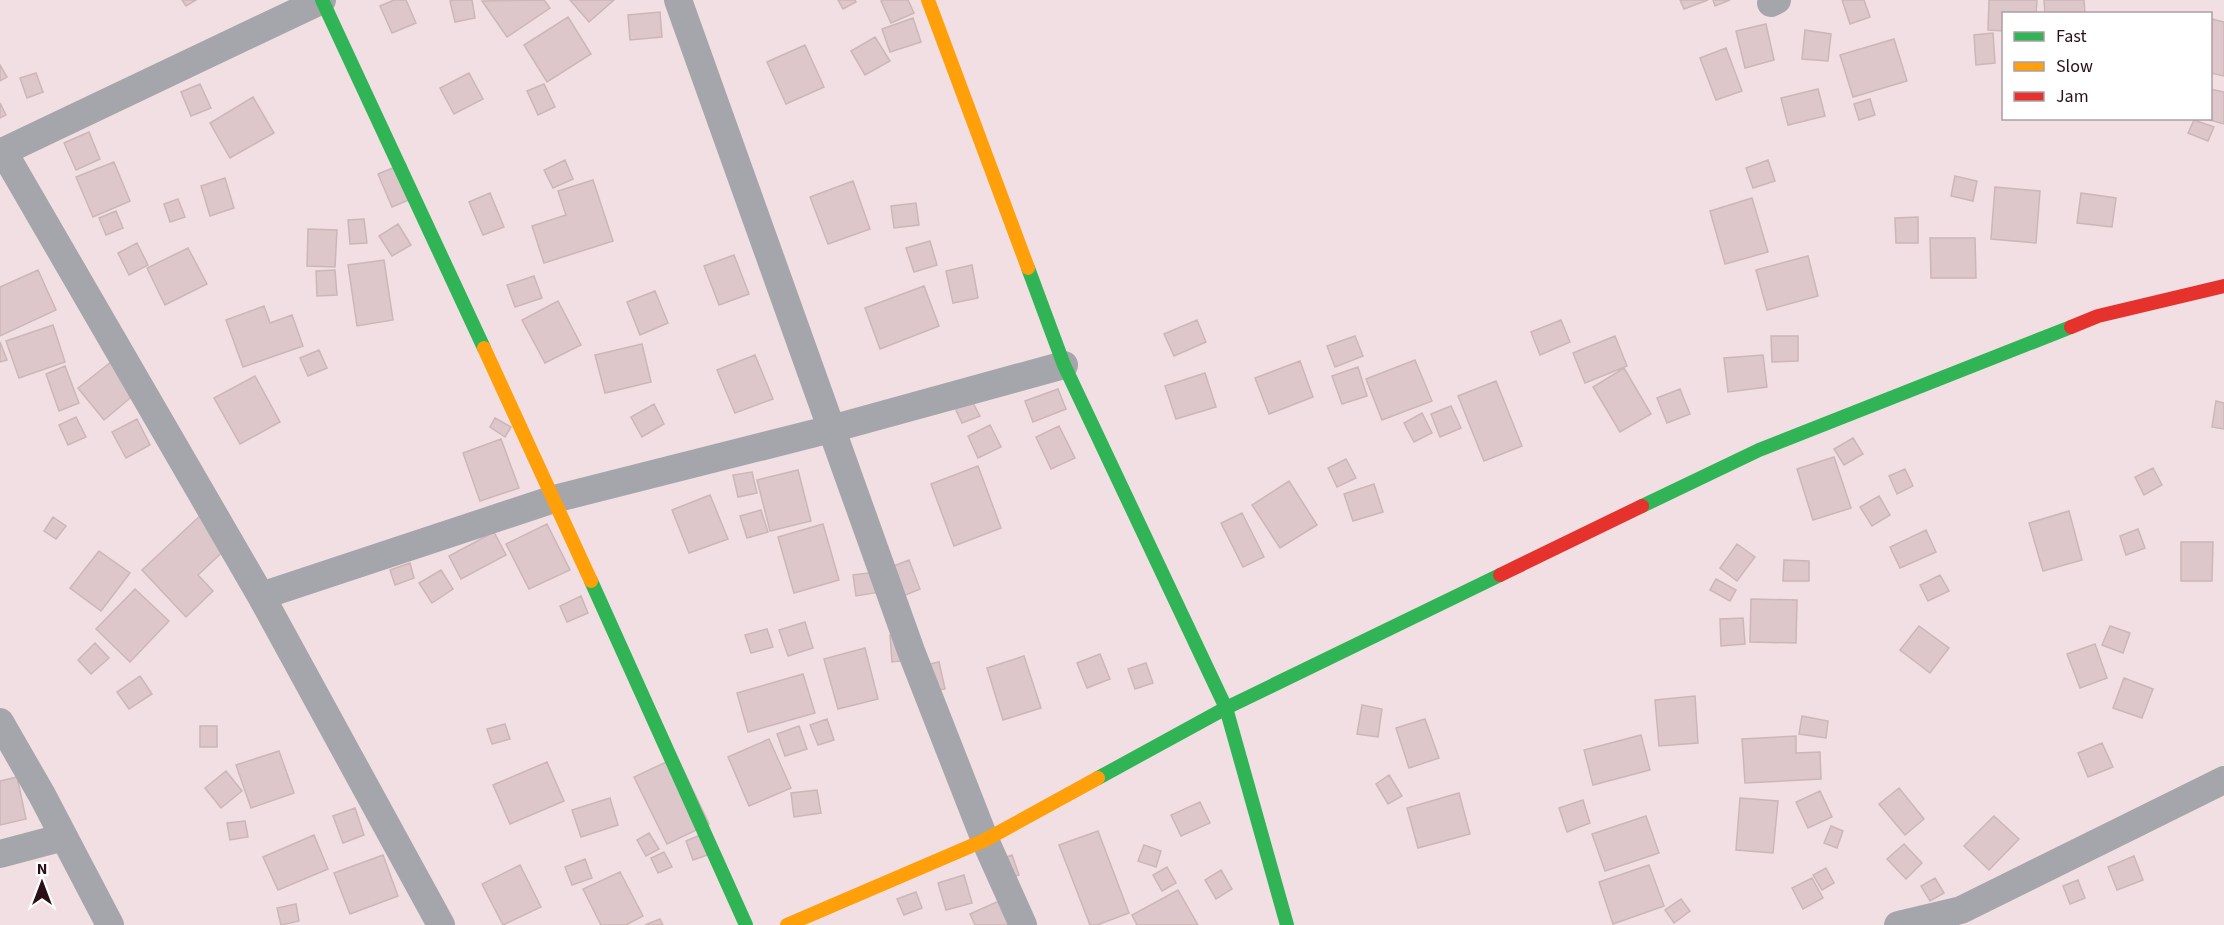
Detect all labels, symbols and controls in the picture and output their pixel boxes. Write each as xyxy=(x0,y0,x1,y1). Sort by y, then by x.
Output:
legend xyxy=(2002,12,2212,120)
text: Fast xyxy=(2056,24,2087,49)
text: Slow xyxy=(2056,54,2093,79)
text: Jam xyxy=(2056,84,2089,109)
north arrow xyxy=(12,853,72,913)
text: N xyxy=(37,858,47,880)

